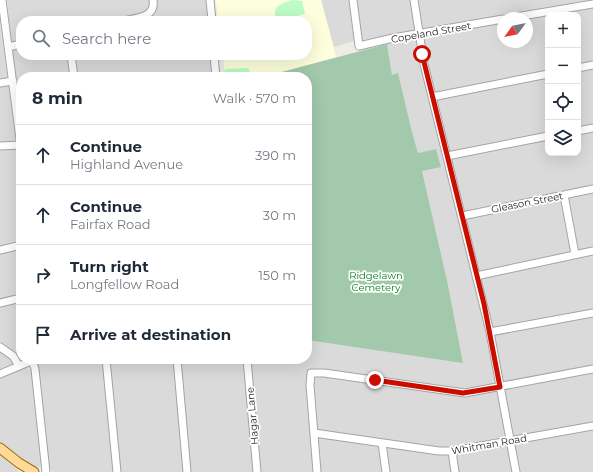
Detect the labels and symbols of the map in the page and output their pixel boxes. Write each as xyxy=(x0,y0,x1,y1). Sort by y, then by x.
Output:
north arrow xyxy=(497,12,533,48)
street label: Copeland Street xyxy=(390,19,472,46)
route start xyxy=(413,45,431,63)
street label: Gleason Street xyxy=(490,189,564,216)
park label: Ridgelawn Cemetery xyxy=(349,269,403,294)
route end xyxy=(366,371,384,389)
street label: Hagar Lane xyxy=(243,387,262,445)
street label: Whitman Road xyxy=(450,431,528,458)

